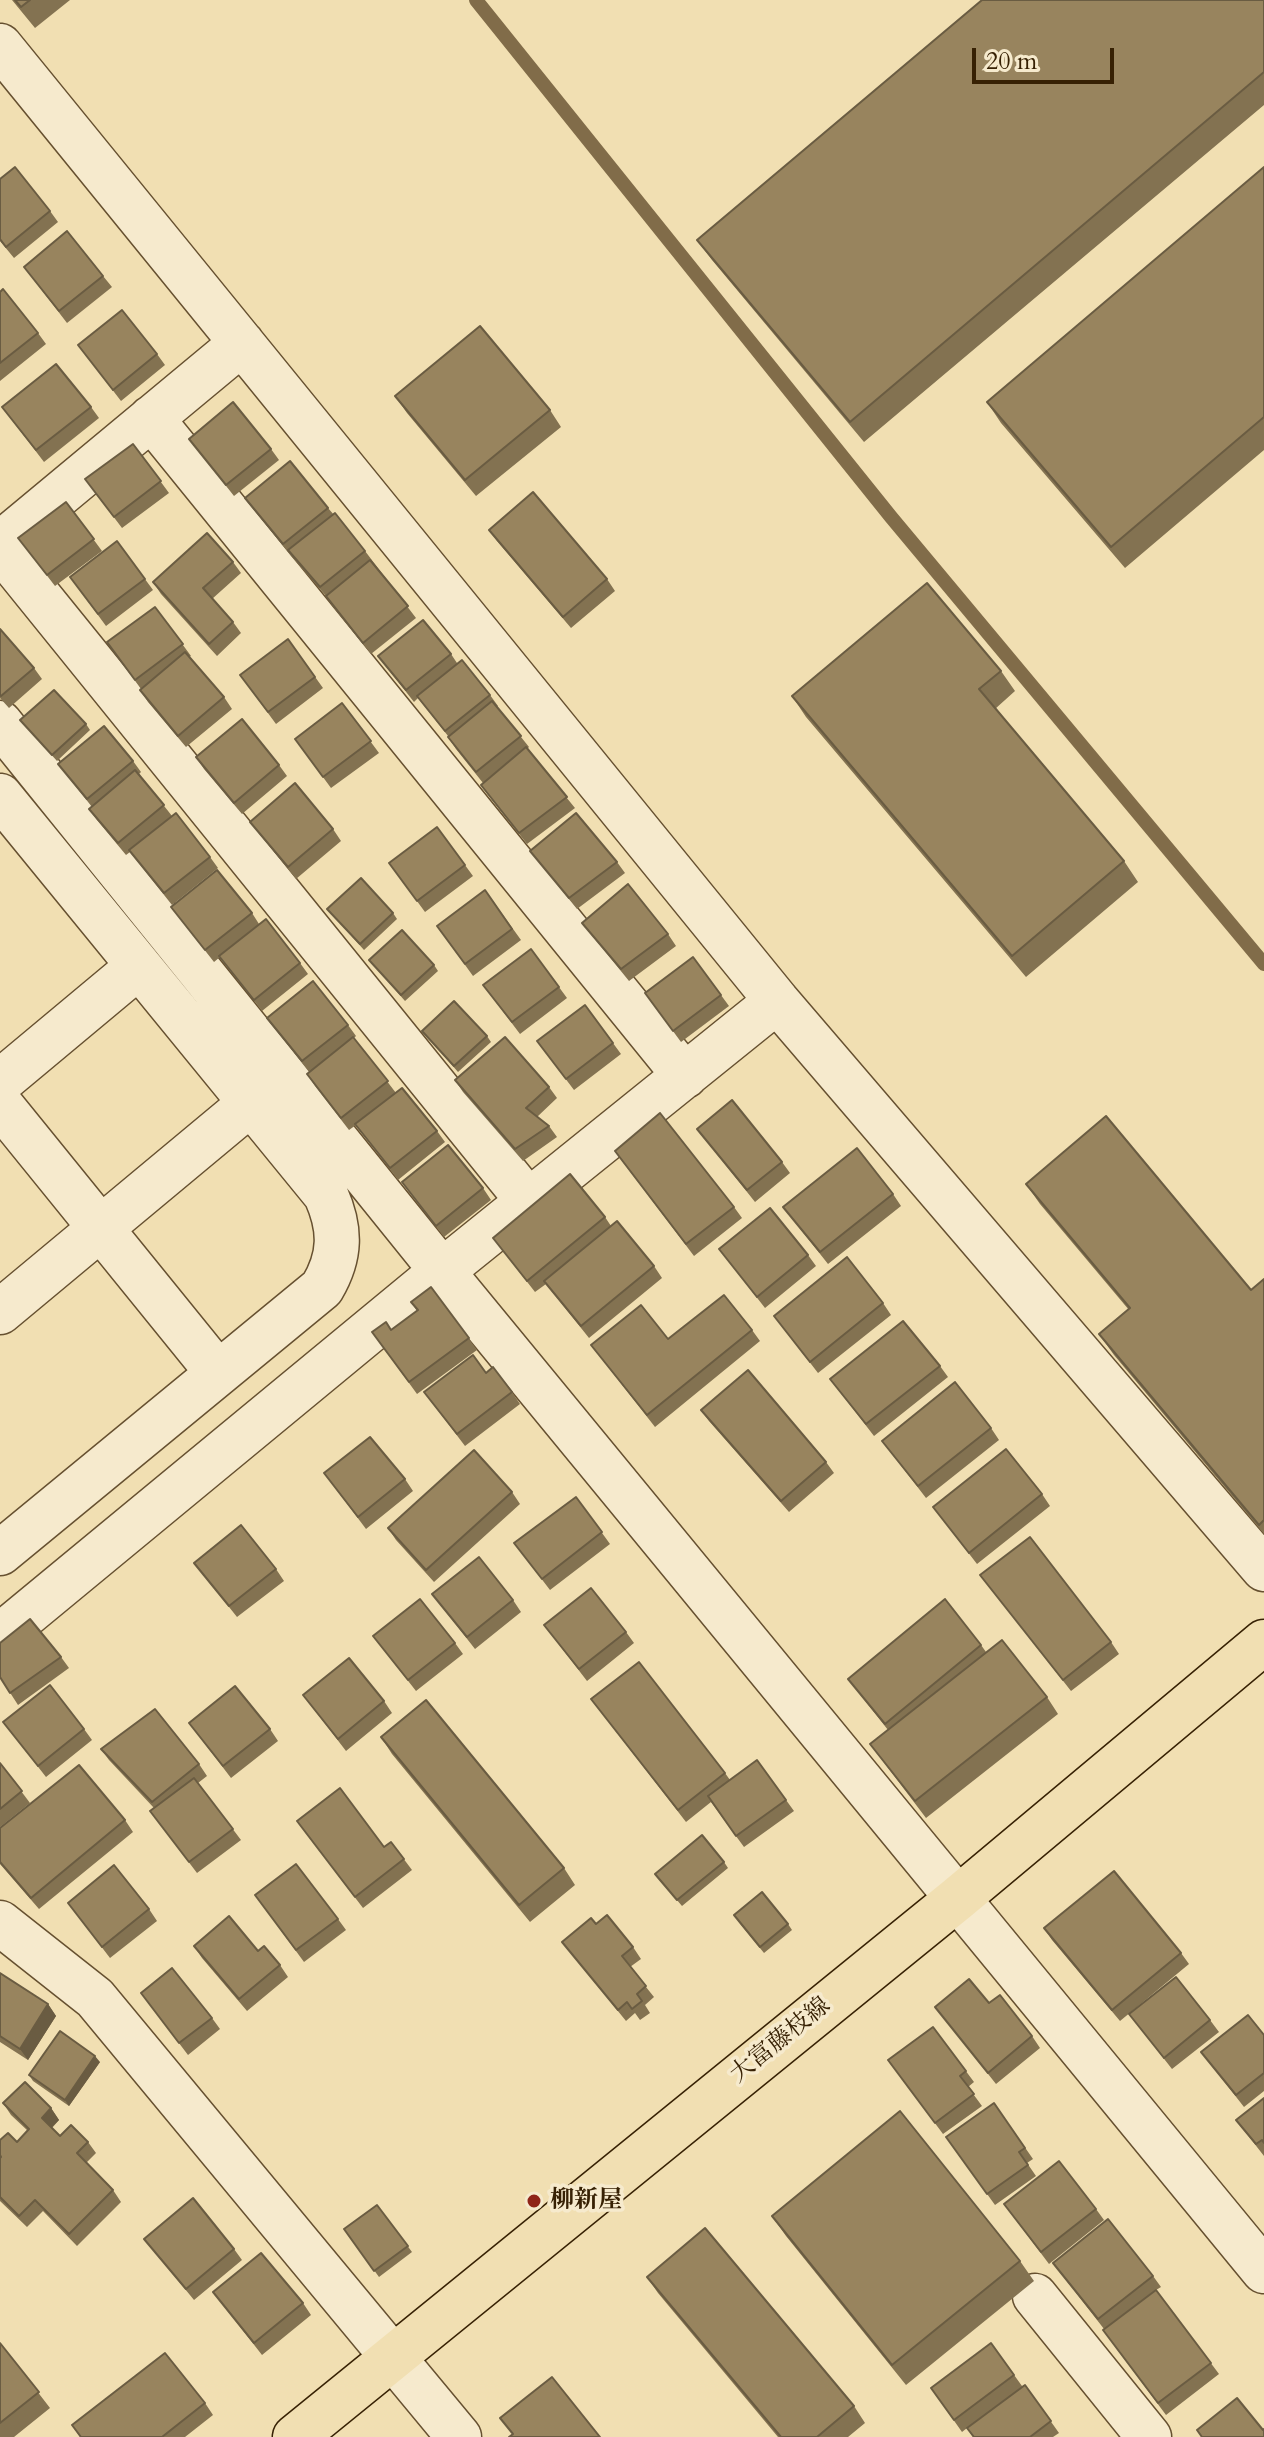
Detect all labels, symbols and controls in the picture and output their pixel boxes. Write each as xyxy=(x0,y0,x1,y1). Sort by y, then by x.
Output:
scale bar xyxy=(976,32,1118,82)
text: 20 m xyxy=(986,45,1037,78)
street label: 大富藤枝線 xyxy=(725,1992,837,2090)
place label: 柳新屋 xyxy=(550,2187,622,2215)
marker: 柳新屋 xyxy=(525,2192,543,2210)

